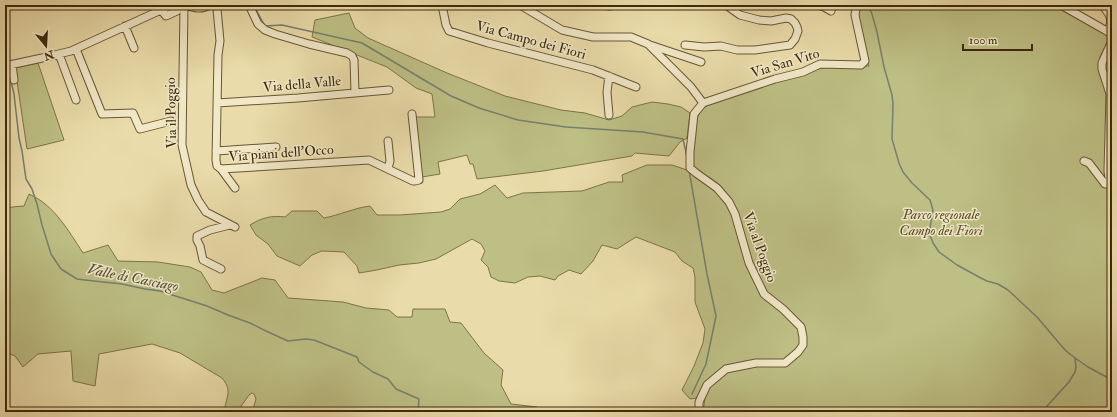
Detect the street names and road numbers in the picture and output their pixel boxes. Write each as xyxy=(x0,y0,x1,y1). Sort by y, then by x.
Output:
street label: Via Campo dei Fiori xyxy=(474,17,588,64)
street label: Via San Vito xyxy=(749,44,822,81)
street label: Via della Valle xyxy=(262,72,342,96)
street label: Via il Poggio xyxy=(162,77,180,149)
street label: Via piani dell'Occo xyxy=(228,141,335,166)
street label: Via al Poggio xyxy=(739,210,781,285)

